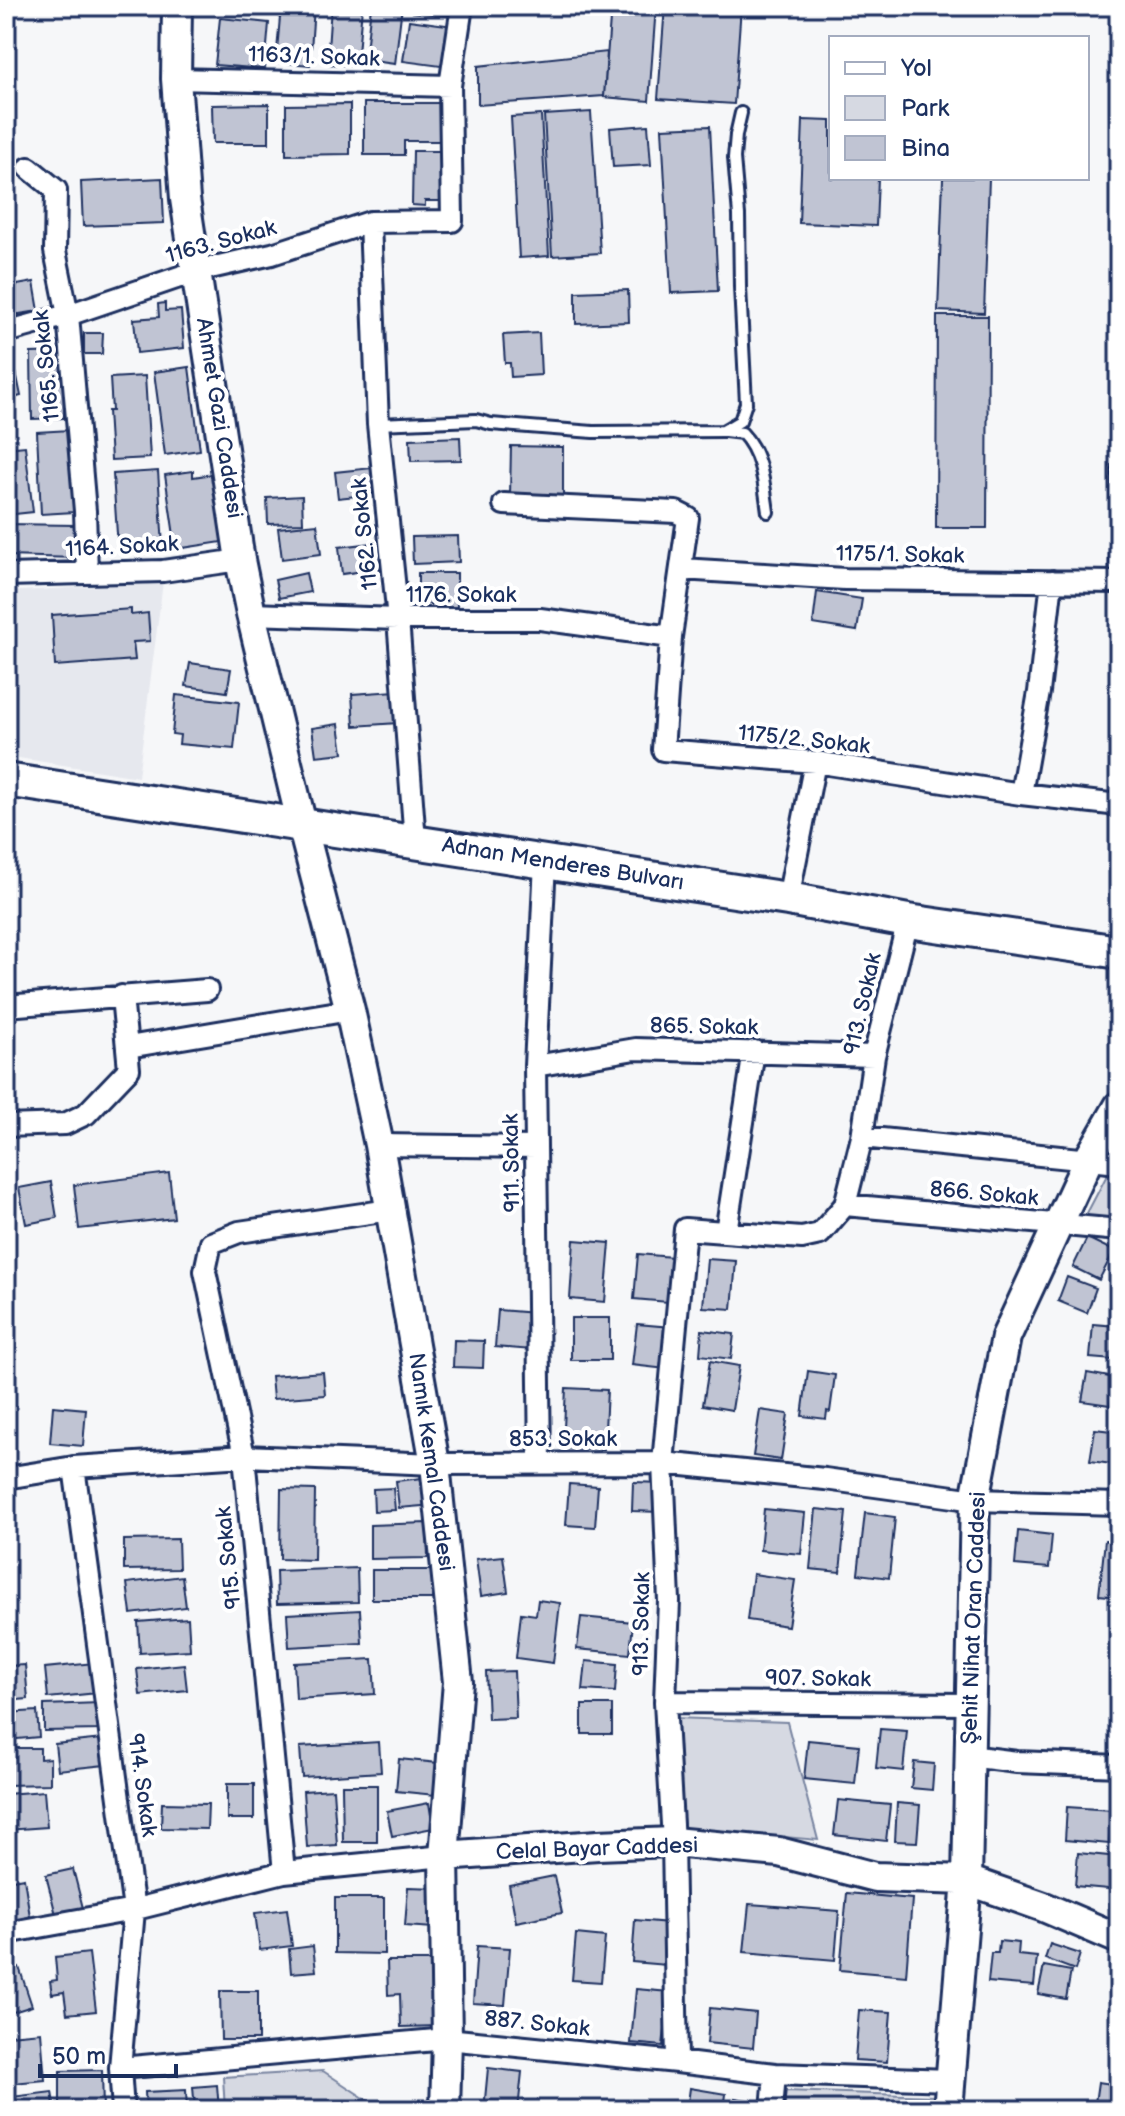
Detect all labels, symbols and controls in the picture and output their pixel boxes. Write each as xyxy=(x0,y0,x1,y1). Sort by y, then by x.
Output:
legend xyxy=(829,36,1089,180)
street label: 1163/1. Sokak xyxy=(248,41,380,73)
text: Yol xyxy=(900,54,932,83)
text: Park xyxy=(901,94,949,123)
text: Bina xyxy=(901,134,950,163)
street label: 1163. Sokak xyxy=(163,214,279,270)
street label: 1165. Sokak xyxy=(28,309,66,423)
street label: Ahmet Gazi Caddesi xyxy=(190,316,248,520)
street label: 1162. Sokak xyxy=(346,476,384,591)
street label: 1164. Sokak xyxy=(65,531,179,563)
street label: 1175/1. Sokak xyxy=(836,540,965,570)
street label: 1176. Sokak xyxy=(406,582,516,609)
street label: 1175/2. Sokak xyxy=(737,720,872,760)
street label: Adnan Menderes Bulvarı xyxy=(440,832,686,896)
street label: 913. Sokak xyxy=(838,950,888,1058)
street label: 865. Sokak xyxy=(650,1013,759,1041)
street label: 911. Sokak xyxy=(498,1113,526,1213)
street label: 866. Sokak xyxy=(929,1176,1040,1212)
street label: Namık Kemal Caddesi xyxy=(402,1351,460,1573)
street label: 853. Sokak xyxy=(509,1426,617,1453)
street label: Şehit Nihat Oran Caddesi xyxy=(956,1491,992,1745)
street label: 915. Sokak xyxy=(210,1505,248,1611)
street label: 913. Sokak xyxy=(628,1572,656,1676)
street label: 907. Sokak xyxy=(765,1665,871,1693)
street label: 914. Sokak xyxy=(121,1732,163,1839)
street label: Celal Bayar Caddesi xyxy=(495,1832,699,1866)
street label: 887. Sokak xyxy=(483,2005,591,2043)
scale bar xyxy=(40,2028,176,2078)
text: 50 m xyxy=(52,2042,106,2071)

